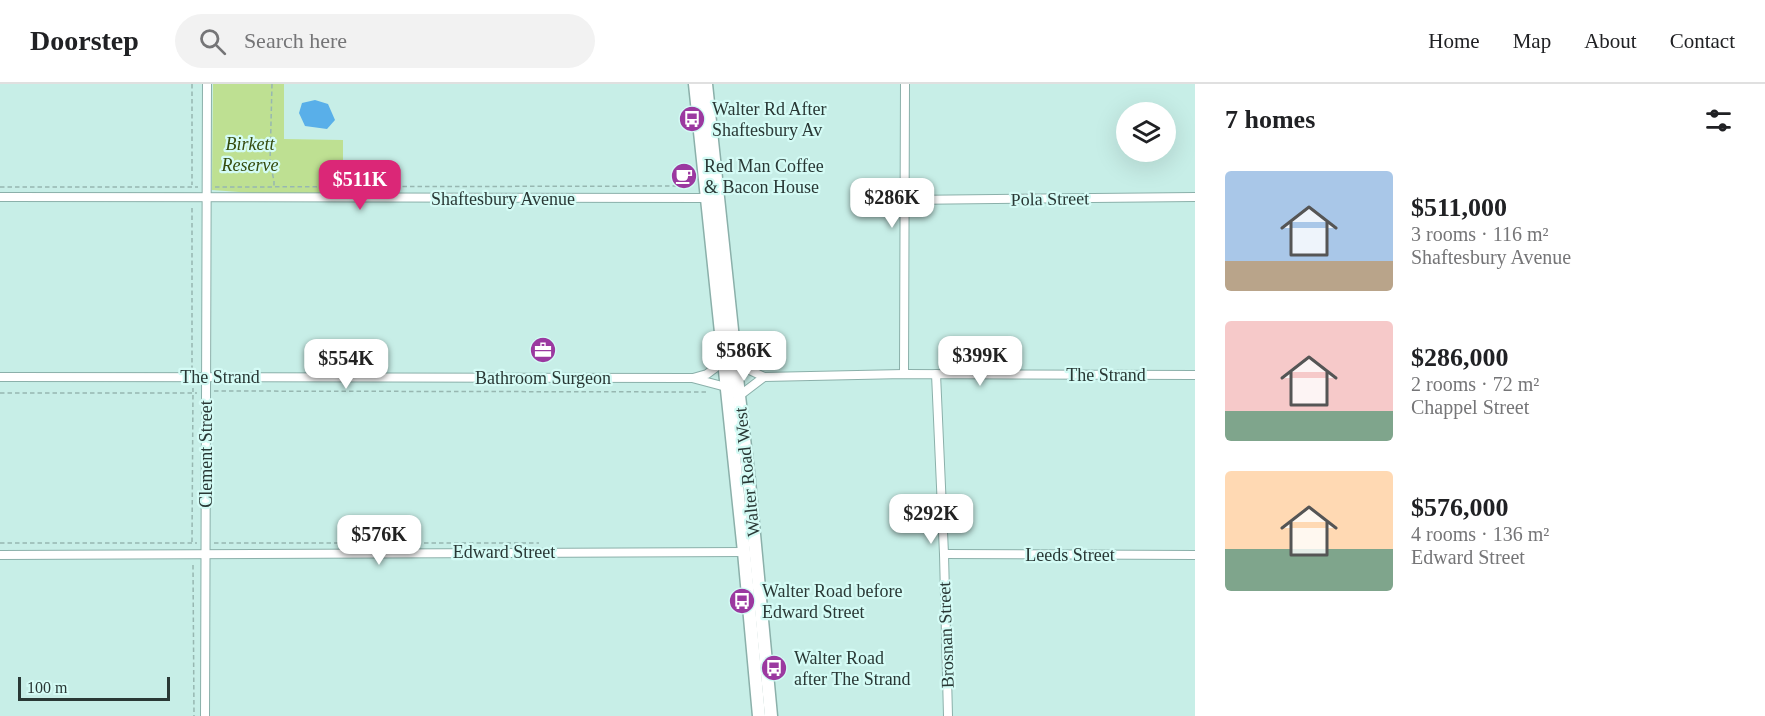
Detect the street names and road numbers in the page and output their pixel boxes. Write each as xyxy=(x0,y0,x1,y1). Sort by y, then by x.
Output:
street label: Pola Street xyxy=(1011,188,1089,210)
street label: Shaftesbury Avenue xyxy=(431,189,575,209)
street label: The Strand xyxy=(1066,365,1146,385)
street label: The Strand xyxy=(180,367,260,387)
street label: Clement Street xyxy=(196,400,216,508)
street label: Walter Road West xyxy=(730,406,764,538)
street label: Edward Street xyxy=(453,542,555,562)
street label: Leeds Street xyxy=(1025,545,1115,565)
street label: Brosnan Street xyxy=(934,581,958,689)

